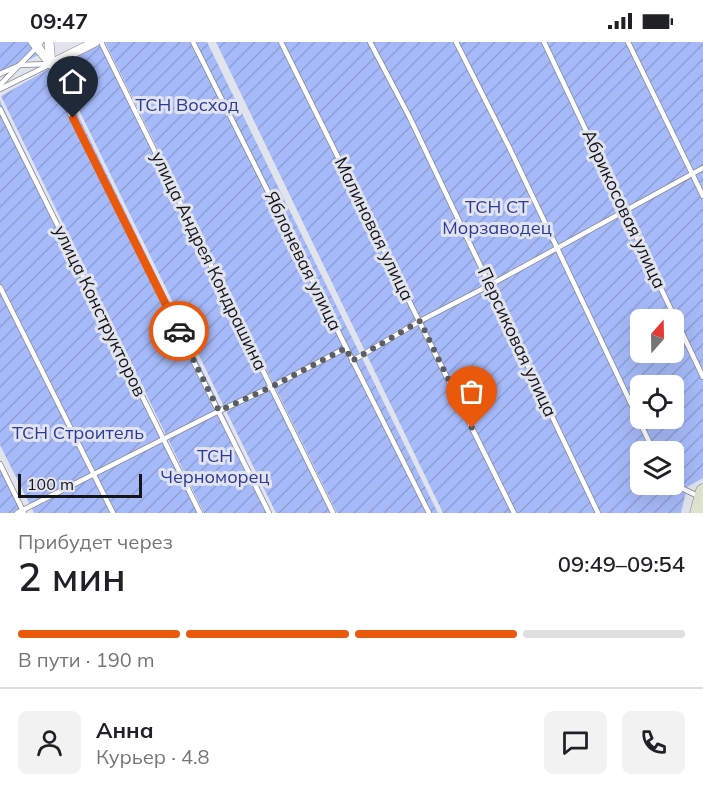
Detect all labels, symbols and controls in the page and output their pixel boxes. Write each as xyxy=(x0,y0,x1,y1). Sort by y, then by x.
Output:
text: 09:47 xyxy=(30,7,88,35)
pin xyxy=(47,56,98,118)
icon: home xyxy=(56,65,89,98)
park label: ТСН Восход xyxy=(135,93,239,116)
street label: Абрикосовая улица xyxy=(578,126,671,292)
street label: улица Андрея Кондрашина xyxy=(146,148,273,374)
street label: Малиновая улица xyxy=(330,153,419,304)
street label: Яблоневая улица xyxy=(260,187,347,334)
park label: ТСН СТ Морзаводец xyxy=(442,195,552,239)
street label: улица Конструкторов xyxy=(49,221,152,400)
street label: Персиковая улица xyxy=(473,263,562,420)
courier xyxy=(149,301,209,361)
north arrow xyxy=(630,309,684,363)
map controls xyxy=(630,309,684,495)
icon: car xyxy=(163,315,196,348)
pin xyxy=(446,366,497,428)
icon: bag xyxy=(455,375,488,408)
button: locate xyxy=(630,375,684,429)
park label: ТСН Строитель xyxy=(12,421,144,444)
button: layers xyxy=(630,441,684,495)
park label: ТСН Черноморец xyxy=(160,444,270,488)
scale bar xyxy=(18,471,142,498)
text: 100 m xyxy=(27,474,74,494)
text: Прибудет через xyxy=(18,529,173,554)
text: 09:49–09:54 xyxy=(558,550,685,578)
text: 2 мин xyxy=(18,552,126,601)
text: В пути · 190 m xyxy=(18,647,154,672)
button: person xyxy=(18,711,81,774)
button: chat xyxy=(544,711,607,774)
button: phone xyxy=(622,711,685,774)
text: Анна xyxy=(96,716,154,744)
text: Курьер · 4.8 xyxy=(96,744,210,769)

